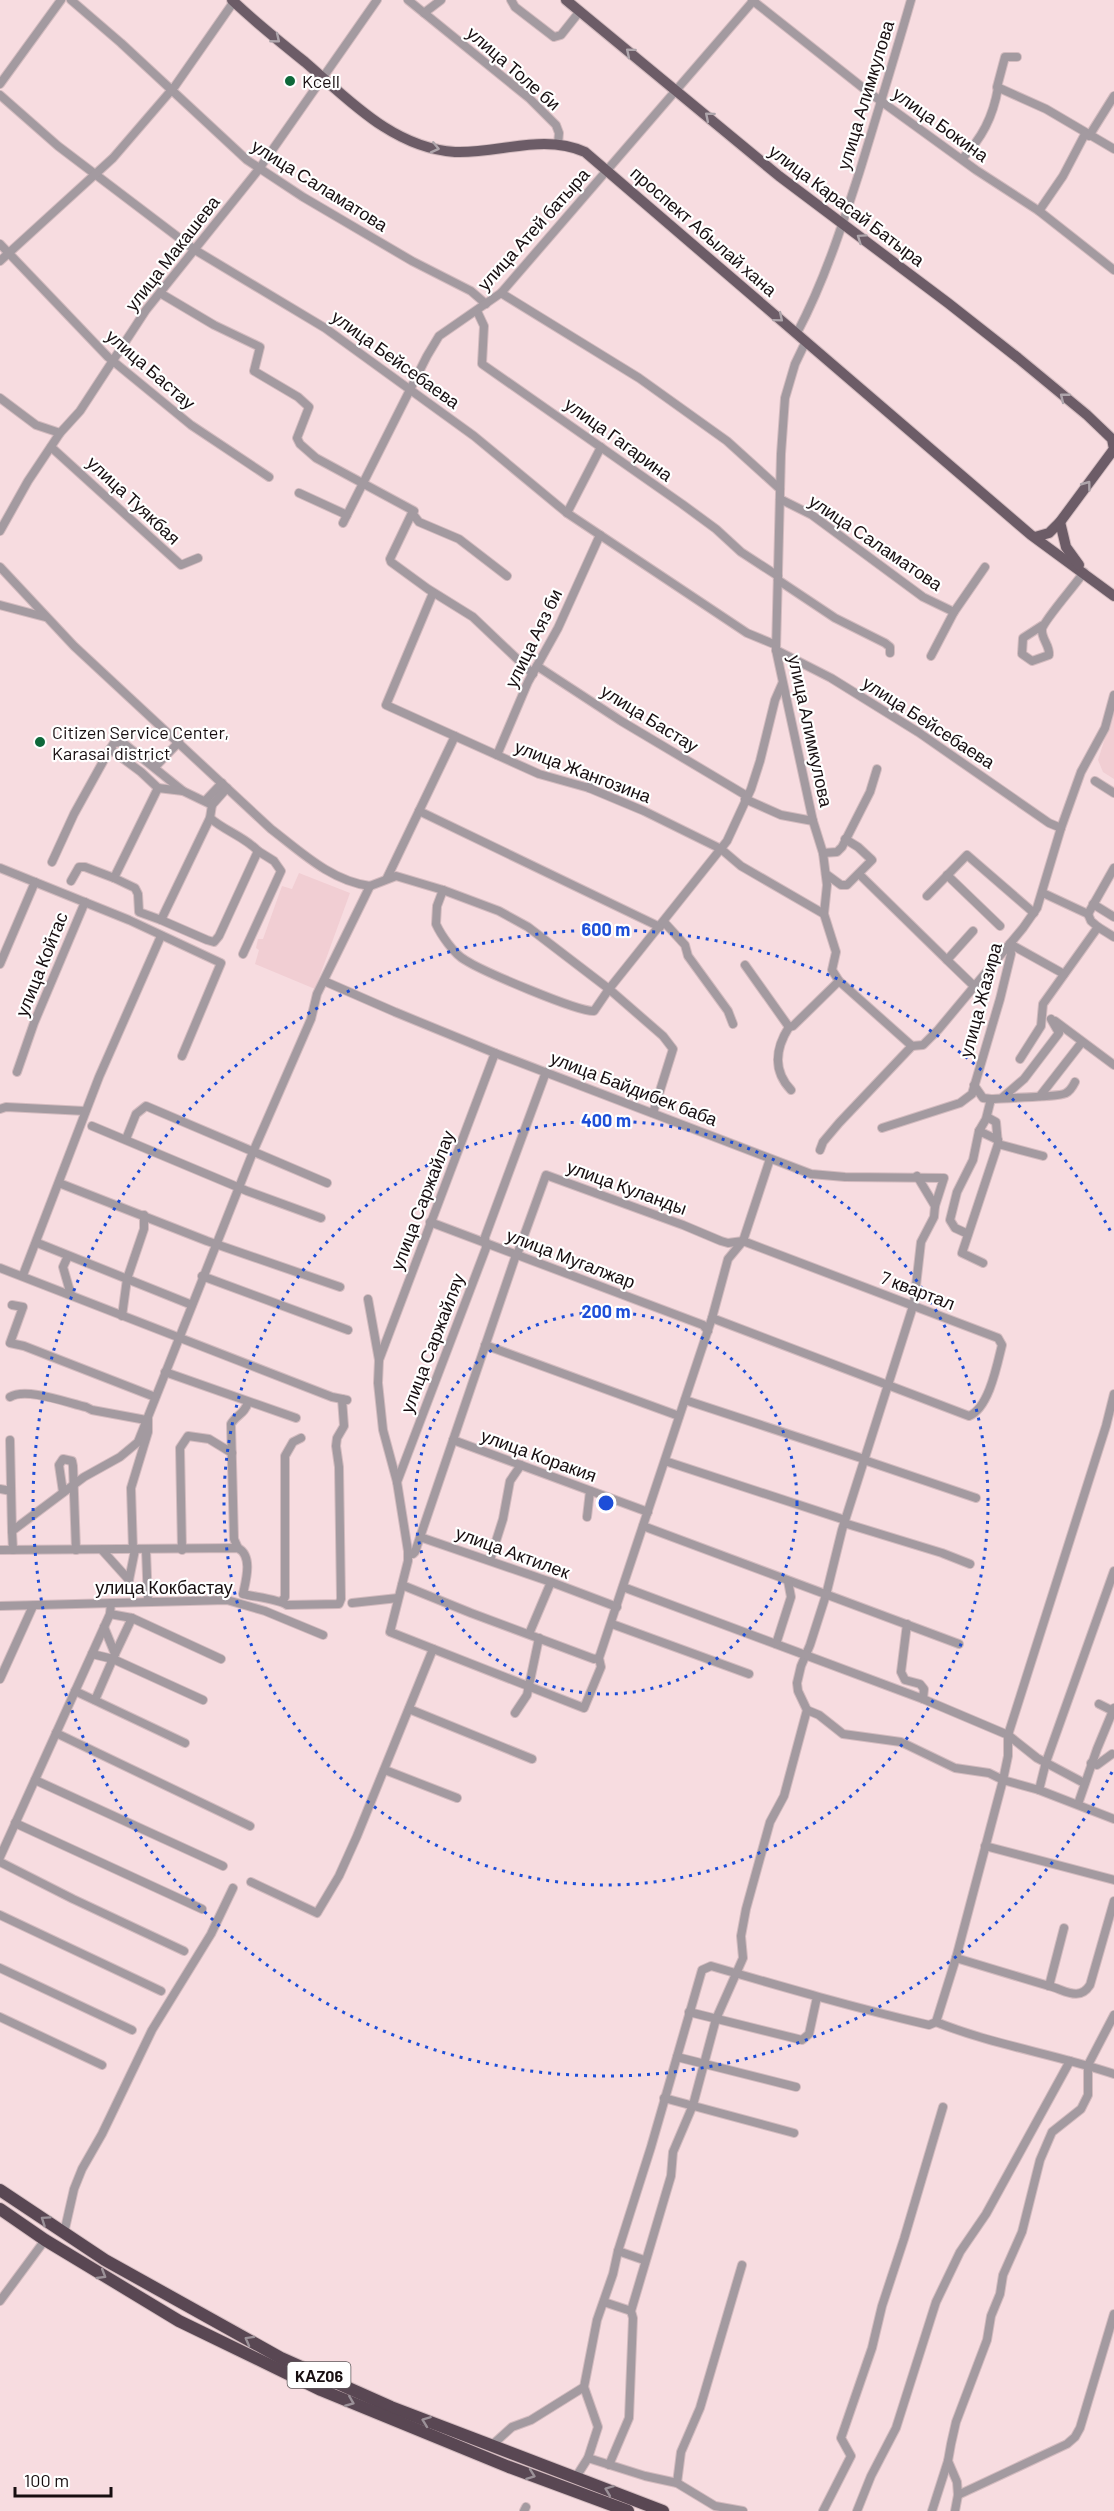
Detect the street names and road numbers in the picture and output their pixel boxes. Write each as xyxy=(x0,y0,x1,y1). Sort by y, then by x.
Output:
street label: улица Алимкулова xyxy=(832,17,898,172)
street label: улица Толе би xyxy=(463,21,565,115)
street label: улица Бокина xyxy=(889,82,994,167)
street label: улица Саламатова xyxy=(248,134,393,236)
street label: улица Карасай Батыра xyxy=(765,139,930,271)
street label: проспект Абылай хана xyxy=(626,161,782,301)
street label: улица Атей батыра xyxy=(472,163,594,295)
street label: улица Макашева xyxy=(120,190,224,315)
street label: улица Бейсебаева xyxy=(328,305,465,413)
street label: улица Бастау xyxy=(102,324,200,414)
street label: улица Гагарина xyxy=(561,392,678,486)
street label: улица Туякбая xyxy=(83,451,185,549)
street label: улица Саламатова xyxy=(805,489,948,595)
street label: улица Аяз би xyxy=(500,585,566,691)
street label: улица Алимкулова xyxy=(784,653,838,810)
street label: улица Бейсебаева xyxy=(859,671,1000,773)
street label: улица Бастау xyxy=(597,679,703,757)
street label: улица Жангозина xyxy=(512,735,655,807)
street label: улица Койтас xyxy=(10,909,72,1019)
street label: улица Жазира xyxy=(954,939,1006,1060)
street label: улица Байдибек баба xyxy=(547,1046,721,1130)
street label: улица Саржайлау xyxy=(385,1127,459,1273)
street label: улица Куланды xyxy=(564,1155,690,1219)
street label: улица Мугалжар xyxy=(504,1223,638,1293)
street label: 7 квартал xyxy=(878,1266,958,1314)
street label: улица Саржайляу xyxy=(395,1270,469,1416)
street label: улица Коракия xyxy=(478,1424,600,1486)
street label: улица Актилек xyxy=(453,1521,573,1583)
street label: улица Кокбастау xyxy=(95,1576,233,1598)
road number: KАZ06 xyxy=(288,2362,350,2388)

